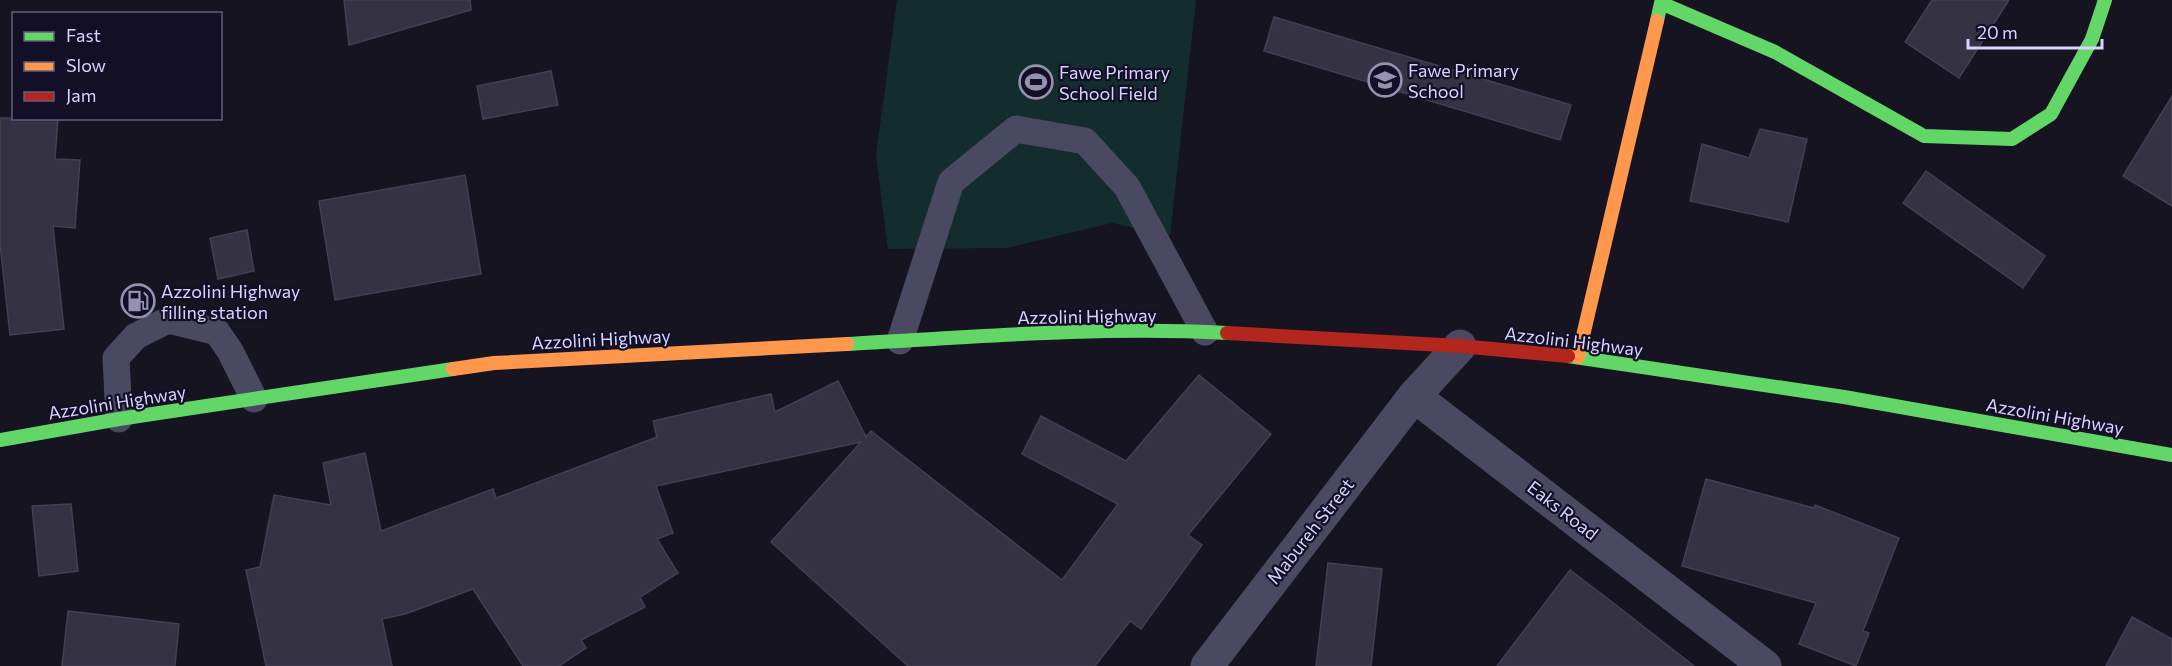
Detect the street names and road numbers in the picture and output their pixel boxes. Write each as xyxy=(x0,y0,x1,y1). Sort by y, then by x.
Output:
street label: Azzolini Highway xyxy=(1017,304,1157,328)
street label: Azzolini Highway xyxy=(1503,322,1645,360)
street label: Azzolini Highway xyxy=(531,324,671,354)
street label: Azzolini Highway xyxy=(46,380,188,424)
street label: Azzolini Highway xyxy=(1984,393,2126,439)
street label: Mabureh Street xyxy=(1262,474,1358,588)
street label: Eaks Road xyxy=(1523,476,1603,544)

